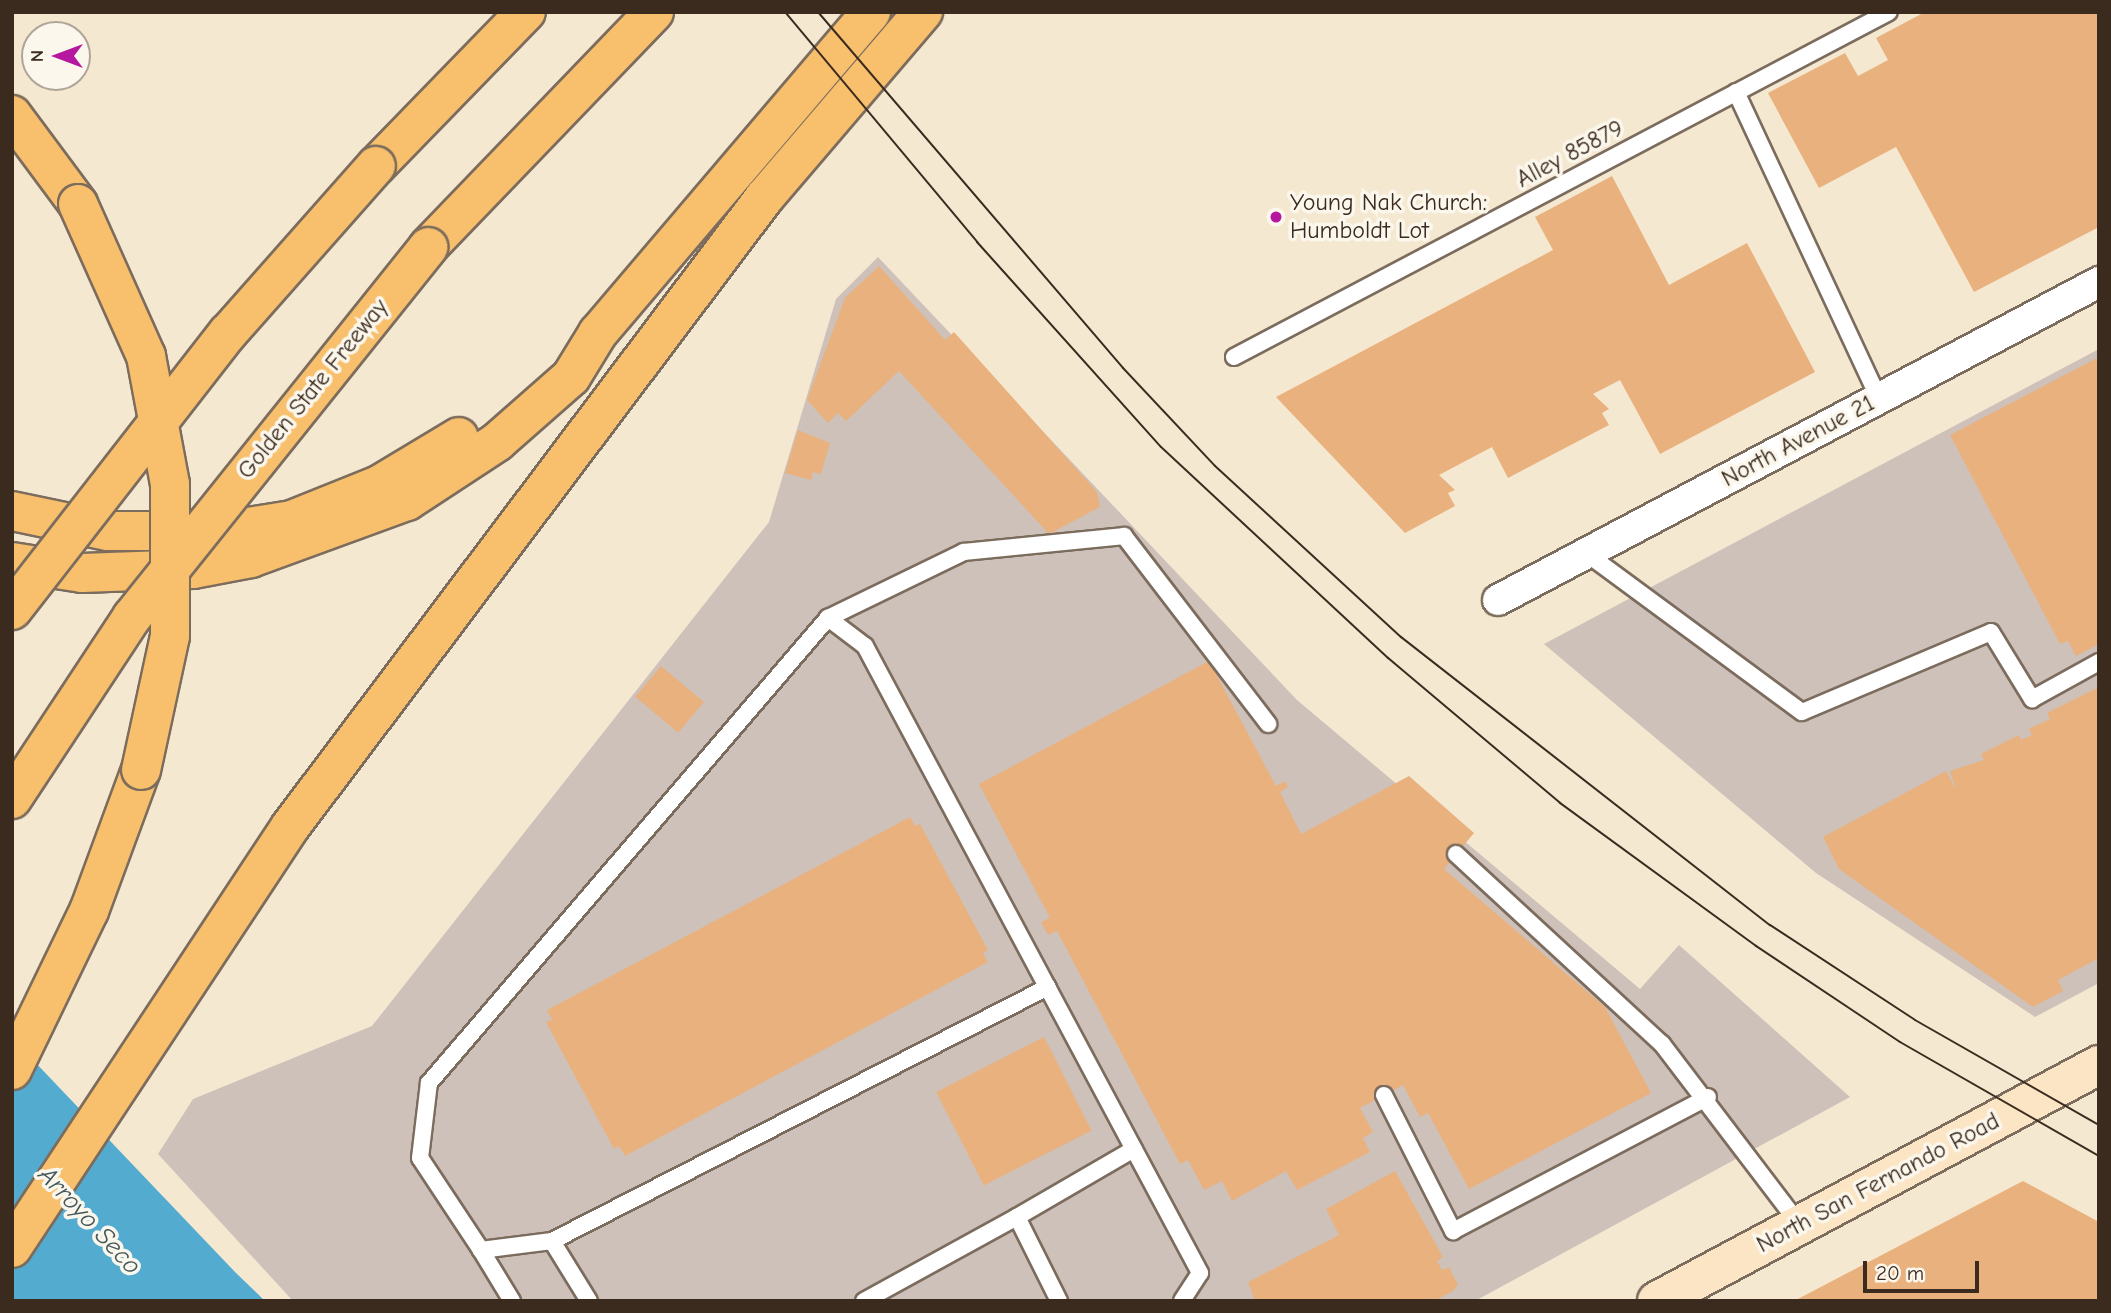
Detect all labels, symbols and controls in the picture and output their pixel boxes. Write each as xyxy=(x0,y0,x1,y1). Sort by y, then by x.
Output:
north arrow xyxy=(21,21,91,91)
text: N xyxy=(26,50,48,62)
street label: Alley 85879 xyxy=(1512,114,1628,194)
place label: Young Nak Church: Humboldt Lot xyxy=(1290,189,1487,245)
marker: Young Nak Church: Humboldt Lot xyxy=(1268,209,1284,225)
street label: Golden State Freeway xyxy=(232,293,394,485)
street label: North Avenue 21 xyxy=(1717,389,1879,493)
street label: North San Fernando Road xyxy=(1752,1107,2004,1259)
water label: Arroyo Seco xyxy=(31,1160,147,1282)
scale bar xyxy=(1866,1246,1982,1290)
text: 20 m xyxy=(1876,1261,1924,1285)

